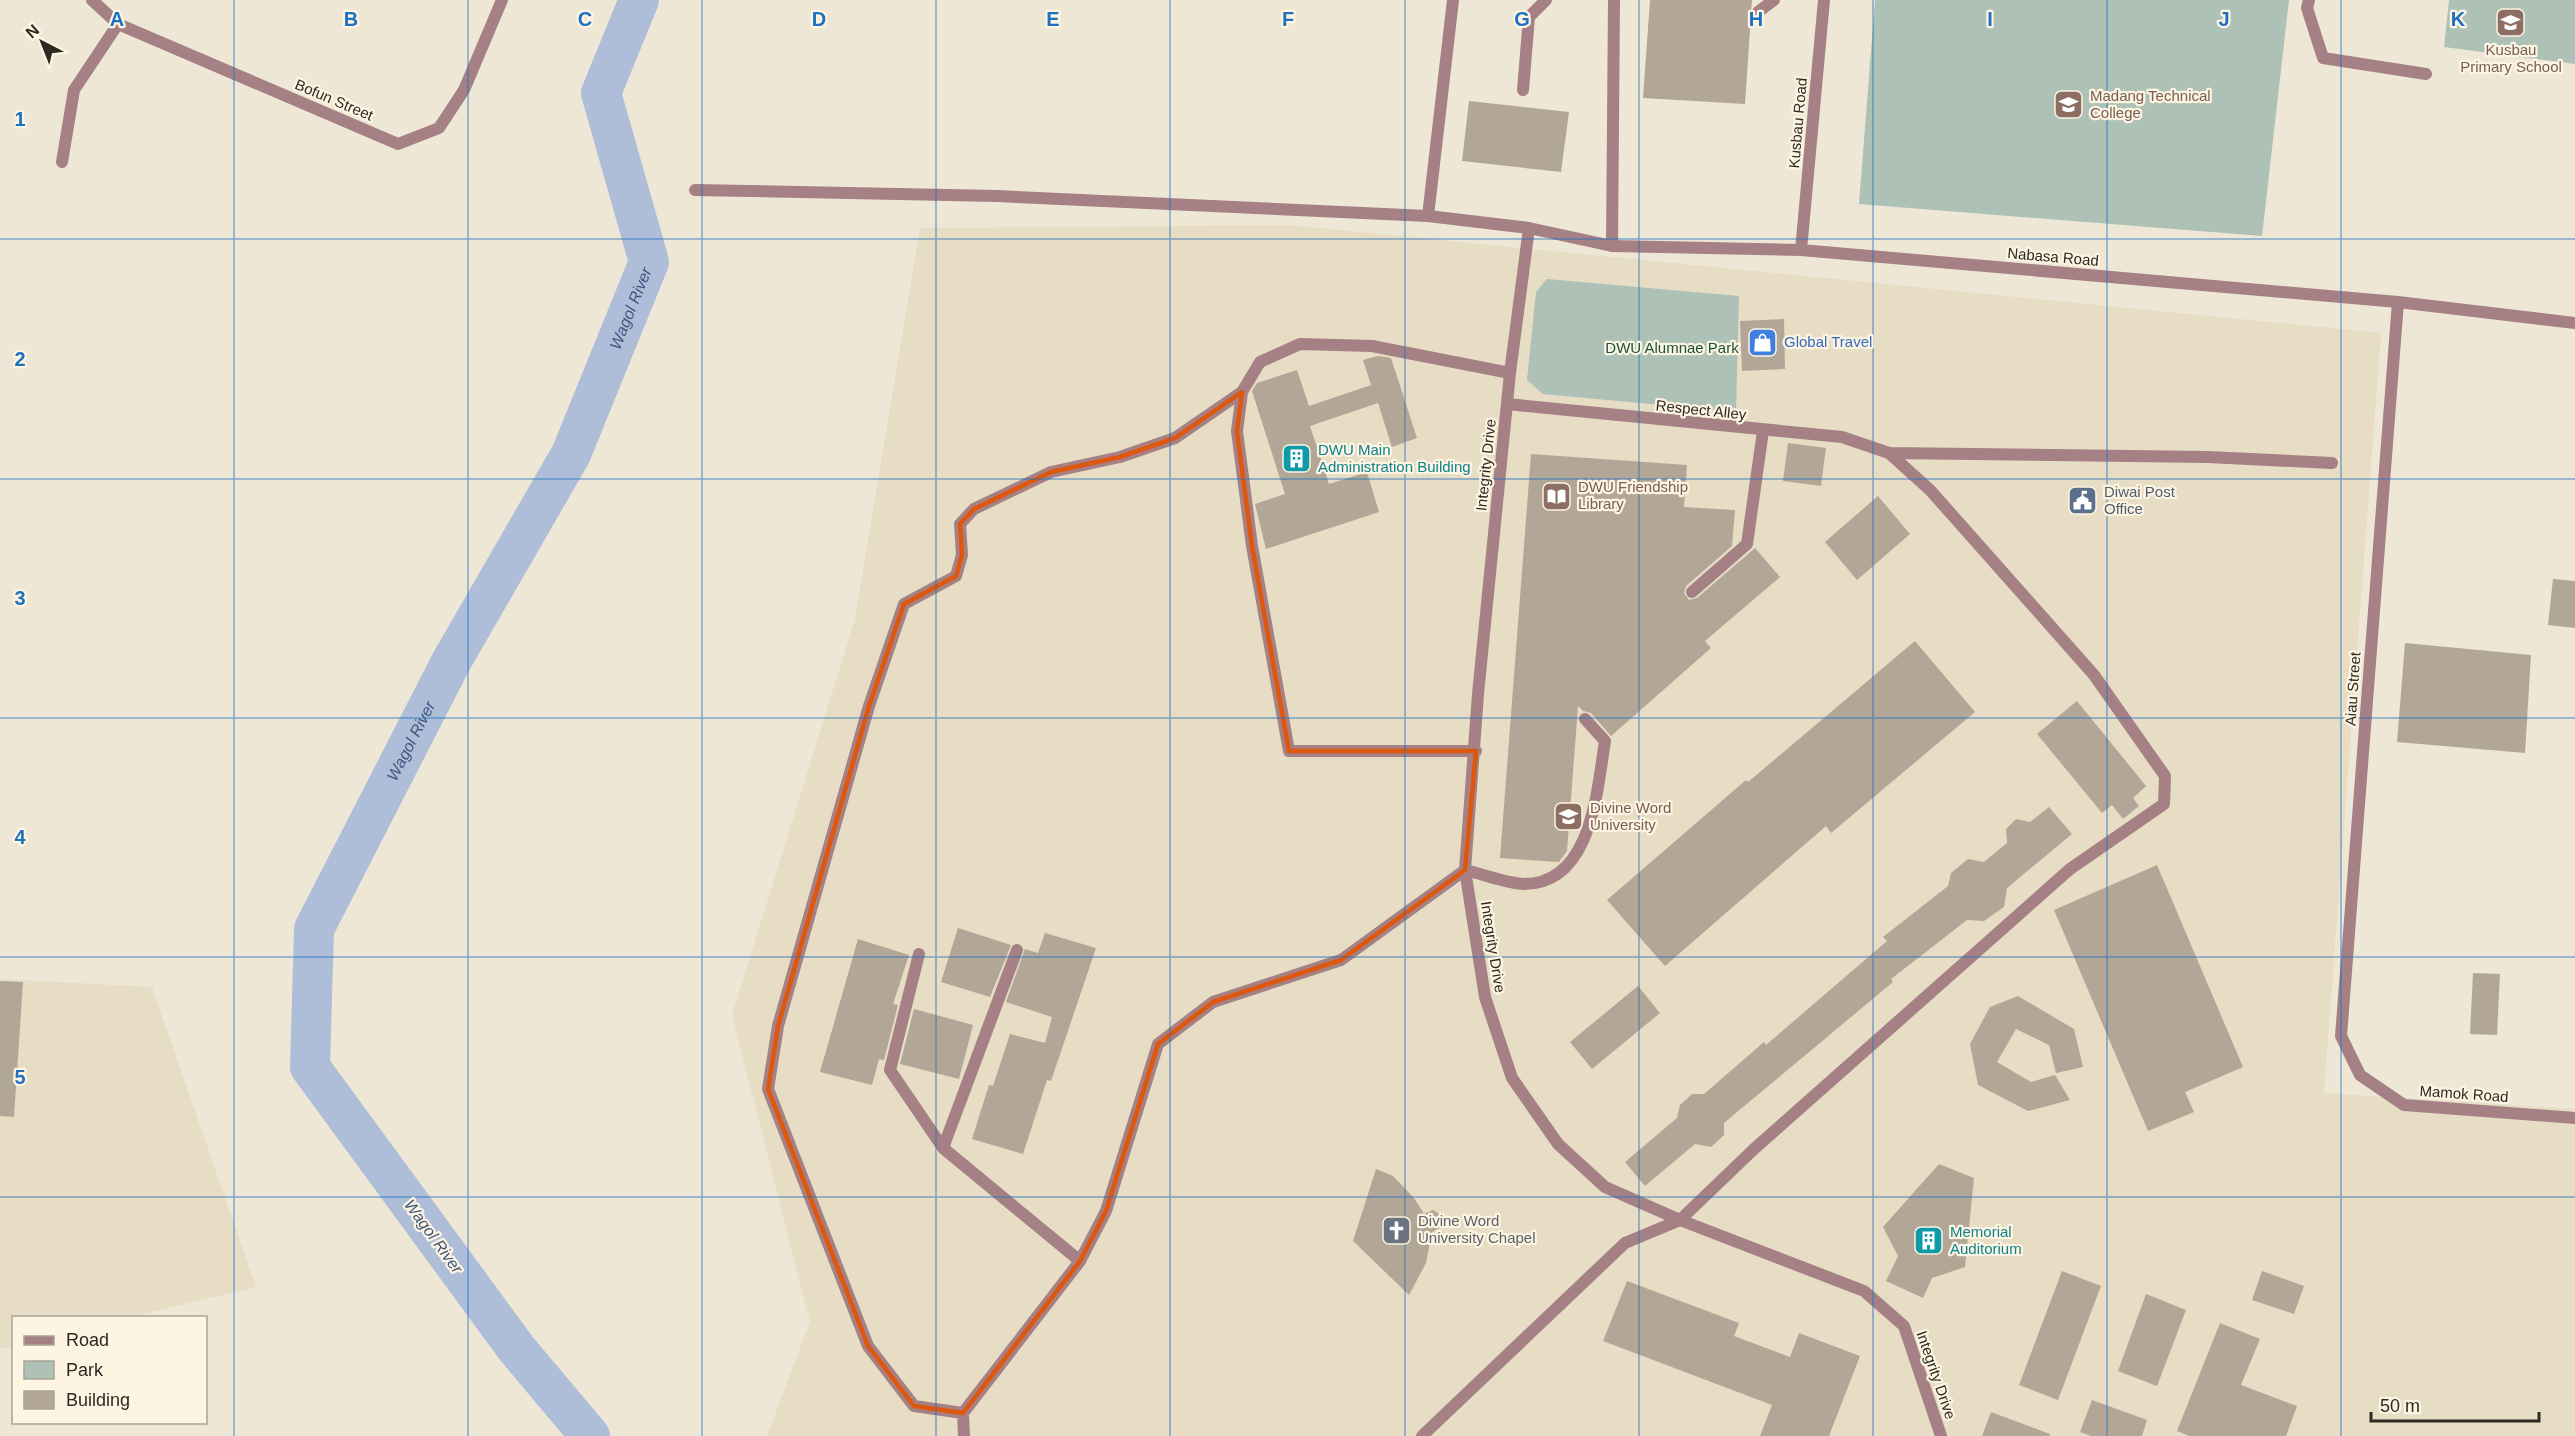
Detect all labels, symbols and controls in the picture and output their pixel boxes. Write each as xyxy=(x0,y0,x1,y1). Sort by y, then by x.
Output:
school or university icon: Kusbau Primary School xyxy=(2495,7,2527,39)
text: A xyxy=(110,8,124,30)
text: B xyxy=(344,8,358,30)
text: C xyxy=(578,8,592,30)
text: D xyxy=(812,8,826,30)
text: E xyxy=(1046,8,1060,30)
text: F xyxy=(1282,8,1294,30)
text: G xyxy=(1514,8,1530,30)
text: H xyxy=(1749,8,1763,30)
text: I xyxy=(1987,8,1993,30)
text: J xyxy=(2218,8,2230,30)
text: K xyxy=(2451,8,2466,30)
north arrow xyxy=(12,12,72,72)
text: N xyxy=(22,21,42,41)
place label: Kusbau Primary School xyxy=(2460,41,2562,75)
street label: Bofun Street xyxy=(292,75,377,124)
street label: Kusbau Road xyxy=(1785,77,1810,169)
place label: Madang Technical College xyxy=(2090,87,2211,121)
school or university icon: Madang Technical College xyxy=(2053,89,2085,121)
text: 1 xyxy=(14,108,26,130)
street label: Nabasa Road xyxy=(2007,244,2099,269)
water label: Wagol River xyxy=(606,264,655,352)
shop icon: Global Travel xyxy=(1747,326,1779,358)
place label: Global Travel xyxy=(1784,333,1872,350)
park label: DWU Alumnae Park xyxy=(1605,339,1739,356)
text: 2 xyxy=(14,348,26,370)
street label: Respect Alley xyxy=(1655,396,1748,423)
street label: Integrity Drive xyxy=(1472,418,1499,512)
place label: DWU Main Administration Building xyxy=(1318,441,1471,475)
building icon: DWU Main Administration Building xyxy=(1281,443,1313,475)
place label: DWU Friendship Library xyxy=(1578,478,1688,512)
library icon: DWU Friendship Library xyxy=(1541,480,1573,512)
place label: Diwai Post Office xyxy=(2104,483,2176,517)
public building icon: Diwai Post Office xyxy=(2067,485,2099,517)
text: 3 xyxy=(14,587,26,609)
street label: Aiau Street xyxy=(2341,651,2364,727)
water label: Wagol River xyxy=(384,698,439,784)
place label: Divine Word University xyxy=(1590,799,1671,833)
school or university icon: Divine Word University xyxy=(1553,801,1585,833)
text: 4 xyxy=(14,826,26,848)
street label: Integrity Drive xyxy=(1478,900,1509,994)
text: 5 xyxy=(14,1066,26,1088)
street label: Mamok Road xyxy=(2419,1082,2509,1105)
water label: Wagol River xyxy=(401,1196,466,1277)
place label: Divine Word University Chapel xyxy=(1418,1212,1536,1246)
church icon: Divine Word University Chapel xyxy=(1381,1214,1413,1246)
place label: Memorial Auditorium xyxy=(1950,1223,2022,1257)
building icon: Memorial Auditorium xyxy=(1913,1225,1945,1257)
legend xyxy=(12,1316,207,1424)
street label: Integrity Drive xyxy=(1913,1328,1960,1421)
text: Road xyxy=(66,1330,109,1350)
text: Park xyxy=(66,1360,104,1380)
scale bar xyxy=(2371,1385,2539,1423)
text: Building xyxy=(66,1390,130,1410)
text: 50 m xyxy=(2380,1396,2420,1416)

